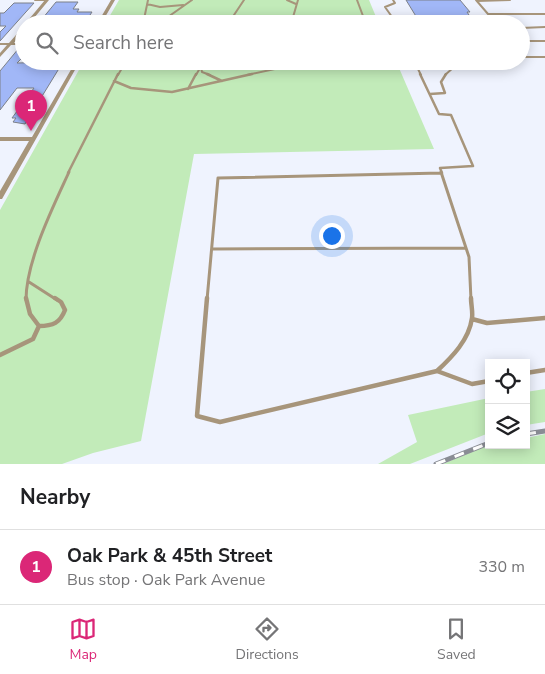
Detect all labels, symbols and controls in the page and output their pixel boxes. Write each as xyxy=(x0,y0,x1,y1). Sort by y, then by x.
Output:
search box xyxy=(15,15,530,70)
icon: search xyxy=(33,29,61,57)
text: Search here xyxy=(73,30,174,56)
pin: 1 xyxy=(15,90,47,131)
your location xyxy=(319,223,345,249)
map controls xyxy=(485,359,530,449)
button: locate xyxy=(485,359,530,404)
button: layers xyxy=(485,404,530,449)
text: Nearby xyxy=(20,483,90,511)
text: Oak Park & 45th Street xyxy=(67,543,272,569)
text: 1 xyxy=(31,556,41,578)
text: 330 m xyxy=(478,556,525,578)
text: Bus stop · Oak Park Avenue xyxy=(67,569,265,591)
tab: Map xyxy=(69,615,97,664)
tab: Directions xyxy=(236,615,299,664)
tab: Saved xyxy=(437,615,476,664)

